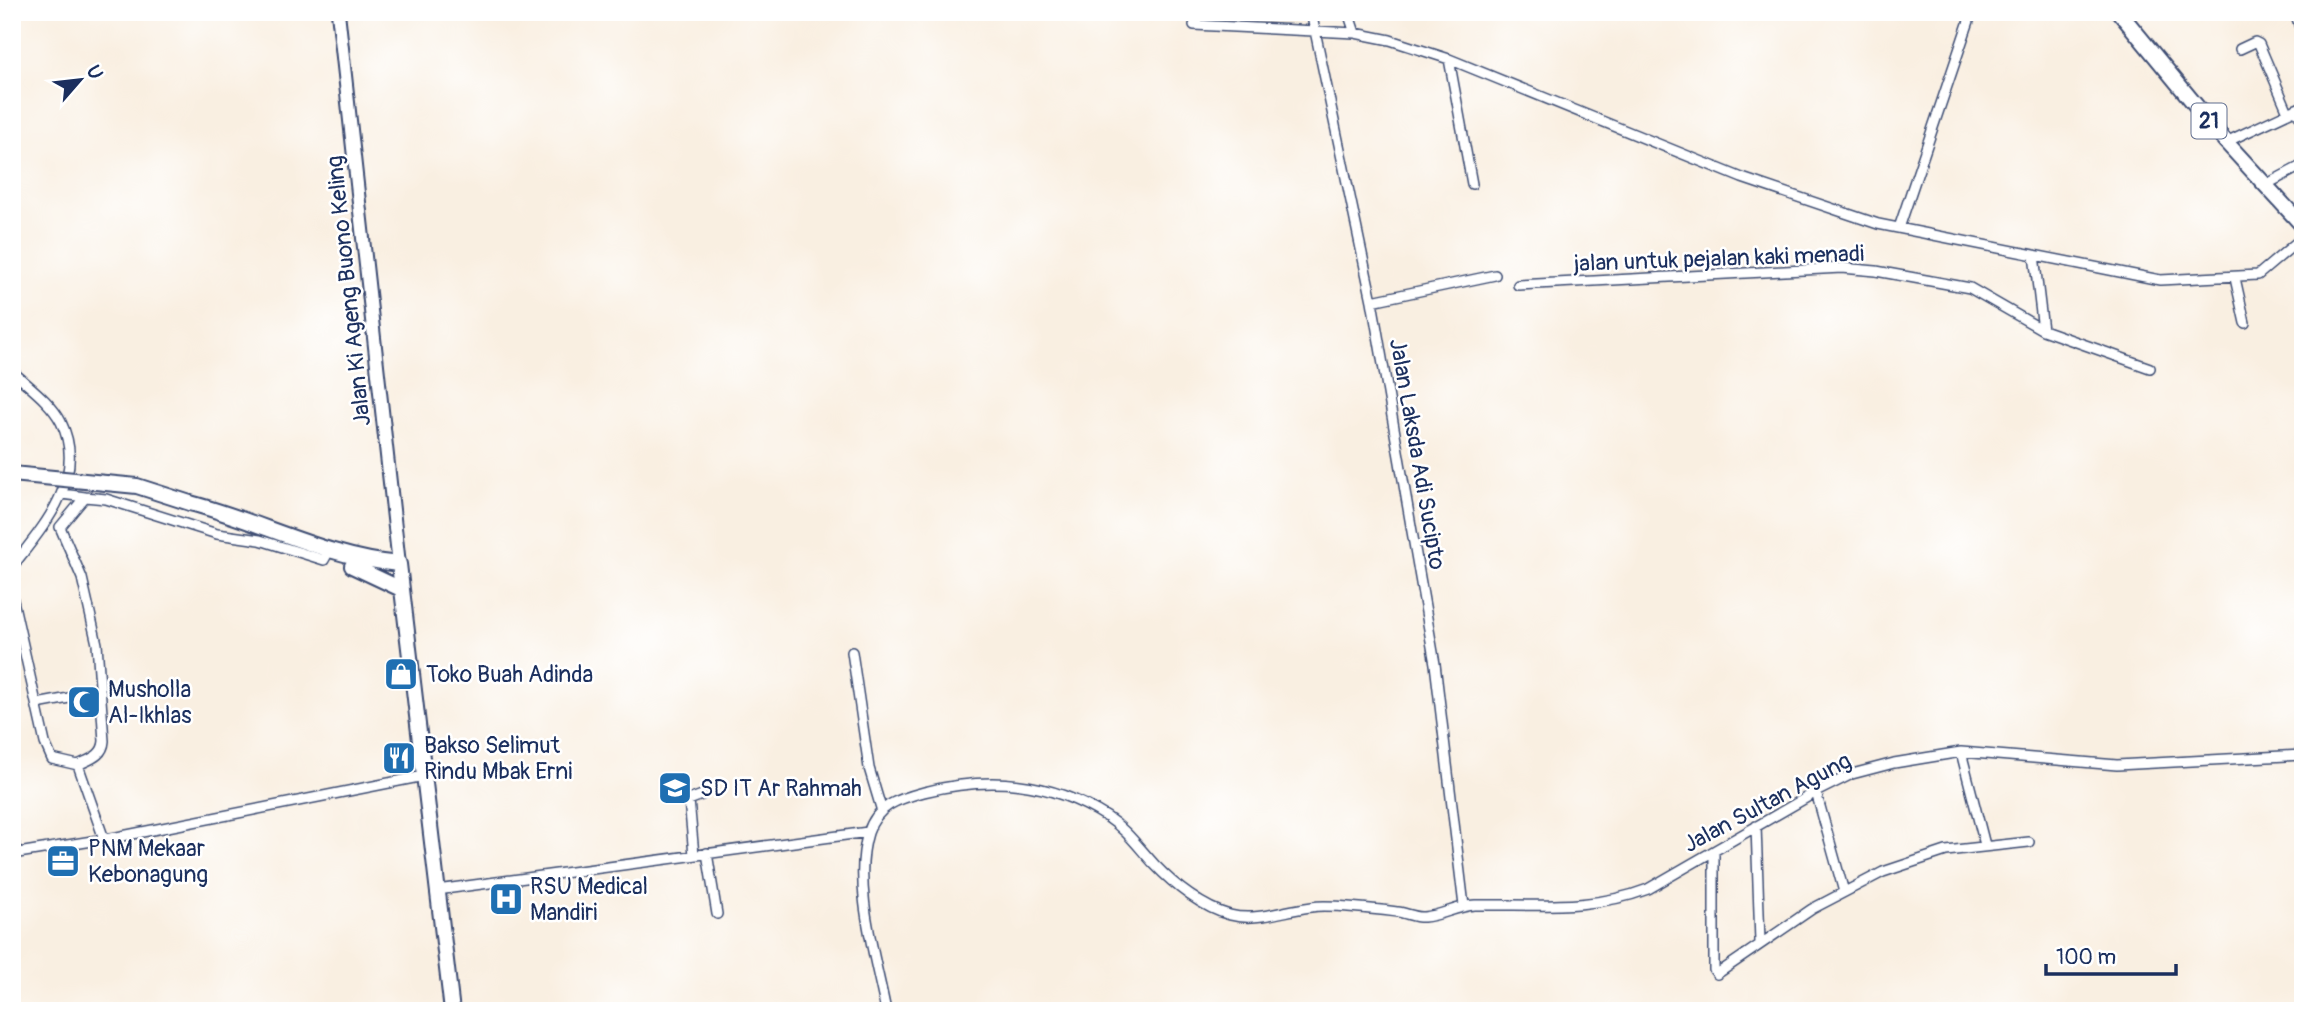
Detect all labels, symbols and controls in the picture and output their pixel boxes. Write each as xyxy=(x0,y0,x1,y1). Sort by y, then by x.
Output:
north arrow xyxy=(46,46,116,116)
text: U xyxy=(81,61,108,84)
road number: 21 xyxy=(2192,104,2226,138)
street label: Jalan Ki Ageng Buono Keling xyxy=(320,154,377,428)
street label: jalan untuk pejalan kaki menadi xyxy=(1572,239,1865,278)
street label: Jalan Laksda Adi Sucipto xyxy=(1383,336,1452,572)
shop icon: Toko Buah Adinda xyxy=(382,655,420,693)
place label: Toko Buah Adinda xyxy=(426,660,593,689)
place label: Musholla Al-Ikhlas xyxy=(108,675,192,730)
mosque icon: Musholla Al-Ikhlas xyxy=(65,683,103,721)
place label: Bakso Selimut Rindu Mbak Erni xyxy=(424,731,572,786)
restaurant icon: Bakso Selimut Rindu Mbak Erni xyxy=(380,739,418,777)
street label: Jalan Sultan Agung xyxy=(1678,746,1856,859)
school or university icon: SD IT Ar Rahmah xyxy=(656,769,694,807)
place label: SD IT Ar Rahmah xyxy=(700,774,862,803)
place label: PNM Mekaar Kebonagung xyxy=(88,834,208,889)
office icon: PNM Mekaar Kebonagung xyxy=(44,842,82,880)
place label: RSU Medical Mandiri xyxy=(530,872,648,927)
hospital icon: RSU Medical Mandiri xyxy=(487,880,525,918)
scale bar xyxy=(2046,932,2175,976)
text: 100 m xyxy=(2056,944,2116,971)

